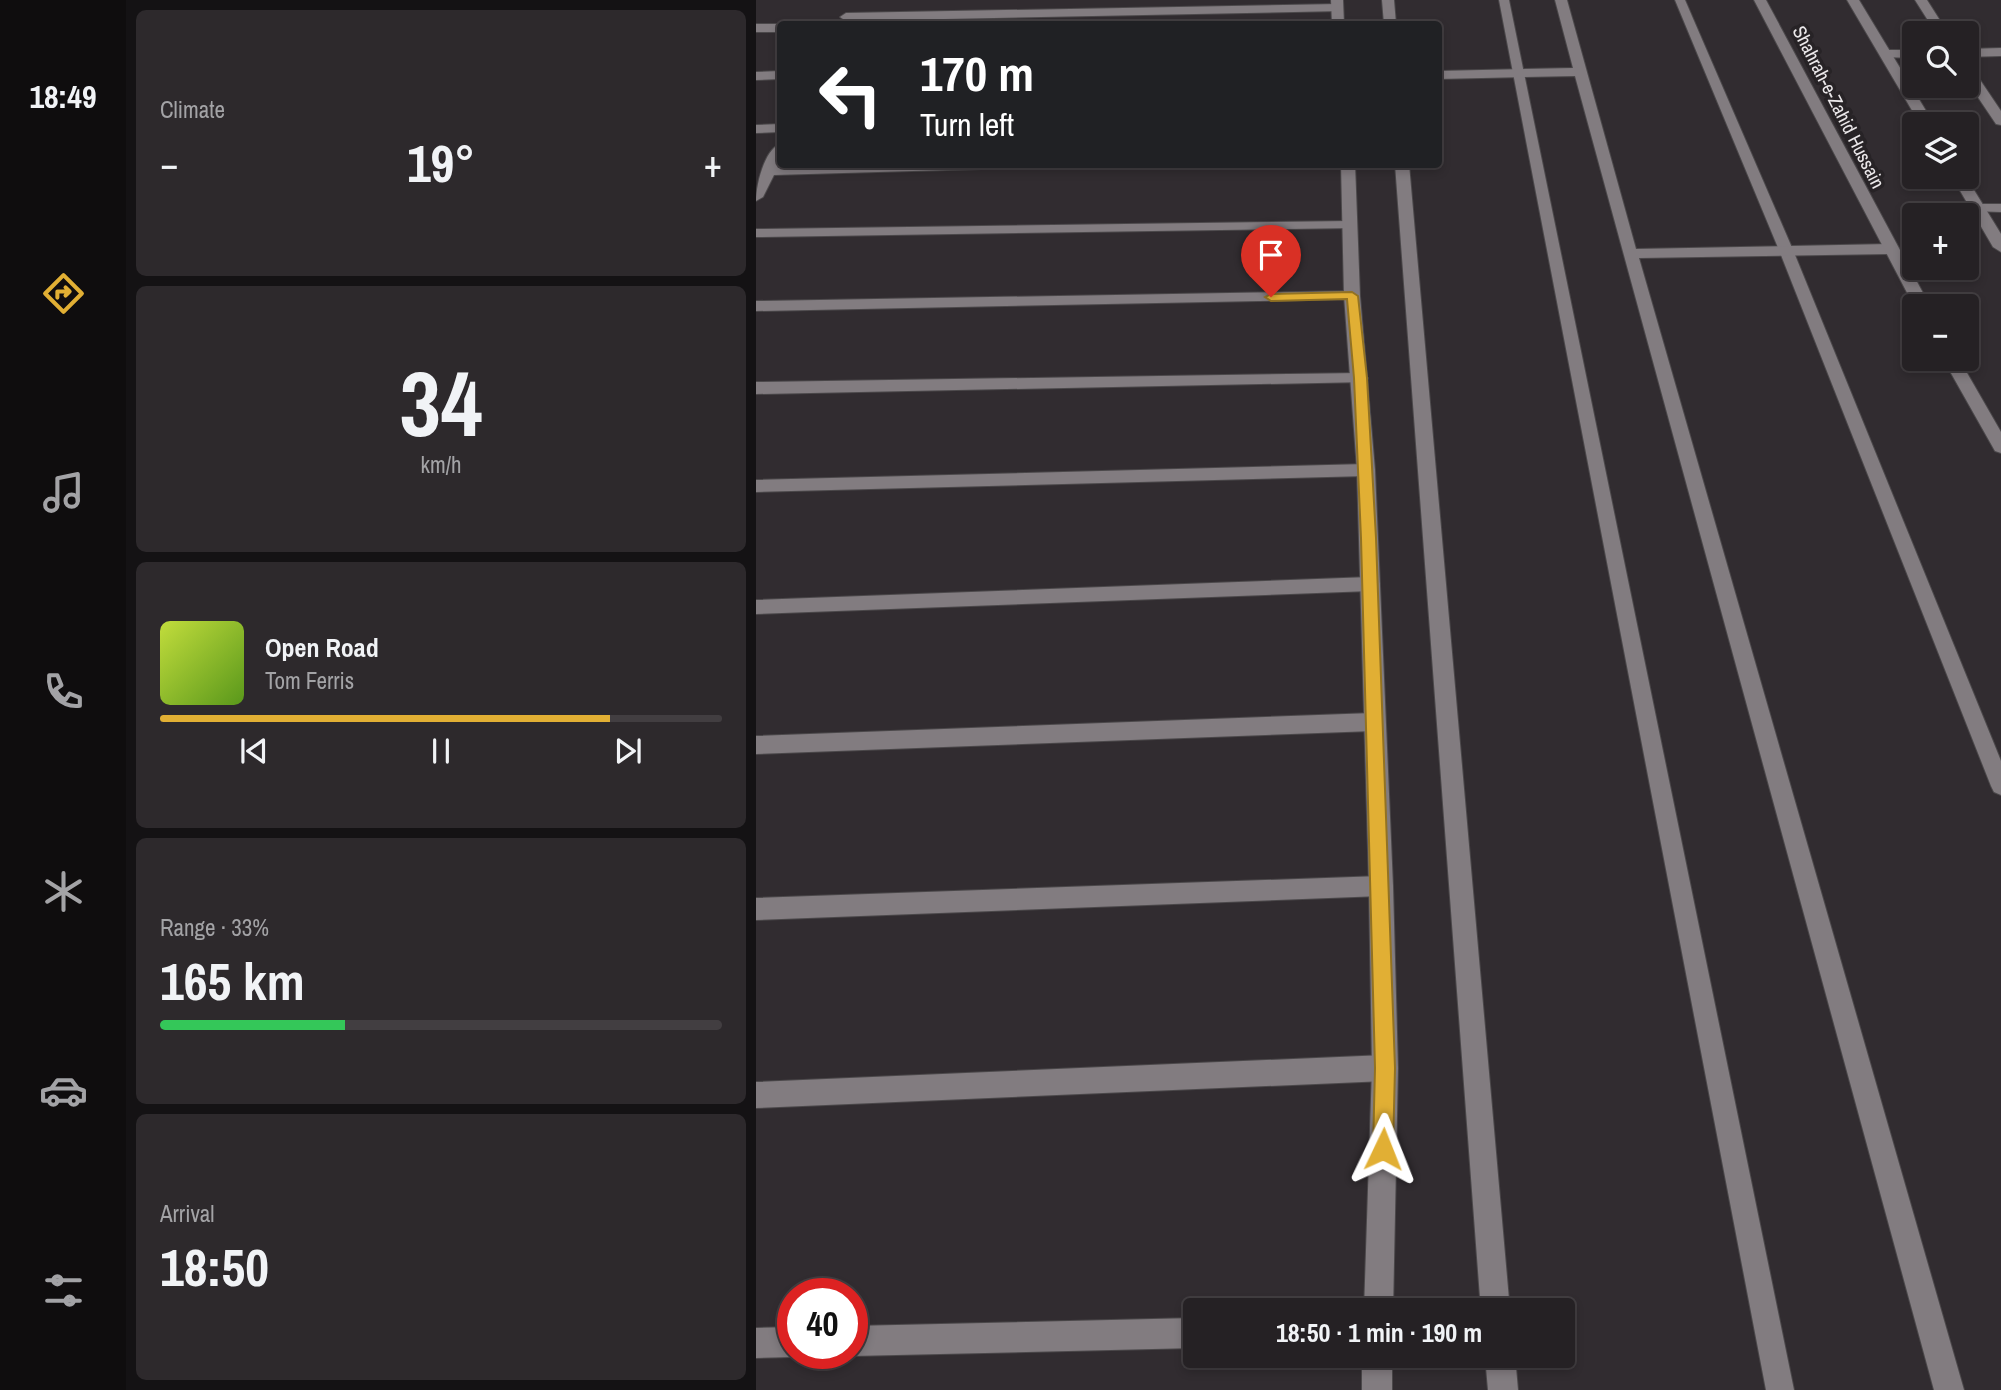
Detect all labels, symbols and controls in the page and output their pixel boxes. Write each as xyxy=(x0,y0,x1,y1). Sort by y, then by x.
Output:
street label: Shahrah-e-Zahid Hussain xyxy=(1787,21,1891,193)
map controls xyxy=(1902,21,1979,371)
button: search xyxy=(1902,21,1979,98)
text: 170 m xyxy=(920,40,1034,106)
icon: left xyxy=(805,49,896,140)
text: 18:49 xyxy=(29,75,97,118)
text: Climate xyxy=(160,94,225,125)
text: Turn left xyxy=(920,103,1014,146)
button: layers xyxy=(1902,112,1979,189)
text: 19° xyxy=(407,128,475,198)
text: − xyxy=(160,138,178,189)
text: + xyxy=(704,138,722,189)
button: + xyxy=(1902,203,1979,280)
pin xyxy=(1241,225,1301,297)
icon: arrive xyxy=(1252,236,1290,274)
icon: directions xyxy=(39,269,88,318)
button: − xyxy=(1902,294,1979,371)
text: 34 xyxy=(400,342,483,464)
text: km/h xyxy=(421,449,461,480)
icon: music xyxy=(39,468,88,517)
text: Open Road xyxy=(265,630,379,665)
text: Tom Ferris xyxy=(265,665,354,696)
icon: phone xyxy=(39,667,88,716)
icon: previous xyxy=(235,732,273,770)
icon: pause xyxy=(422,732,460,770)
icon: next xyxy=(609,732,647,770)
icon: climate xyxy=(39,867,88,916)
text: Range · 33% xyxy=(160,912,269,943)
text: 165 km xyxy=(160,946,305,1016)
icon: car xyxy=(39,1066,88,1115)
position arrow xyxy=(1346,1112,1420,1186)
text: Arrival xyxy=(160,1198,215,1229)
text: 18:50 xyxy=(160,1232,269,1302)
icon: filters xyxy=(39,1266,88,1315)
speed limit sign: 40 xyxy=(777,1278,868,1369)
text: 18:50 · 1 min · 190 m xyxy=(1276,1315,1482,1350)

